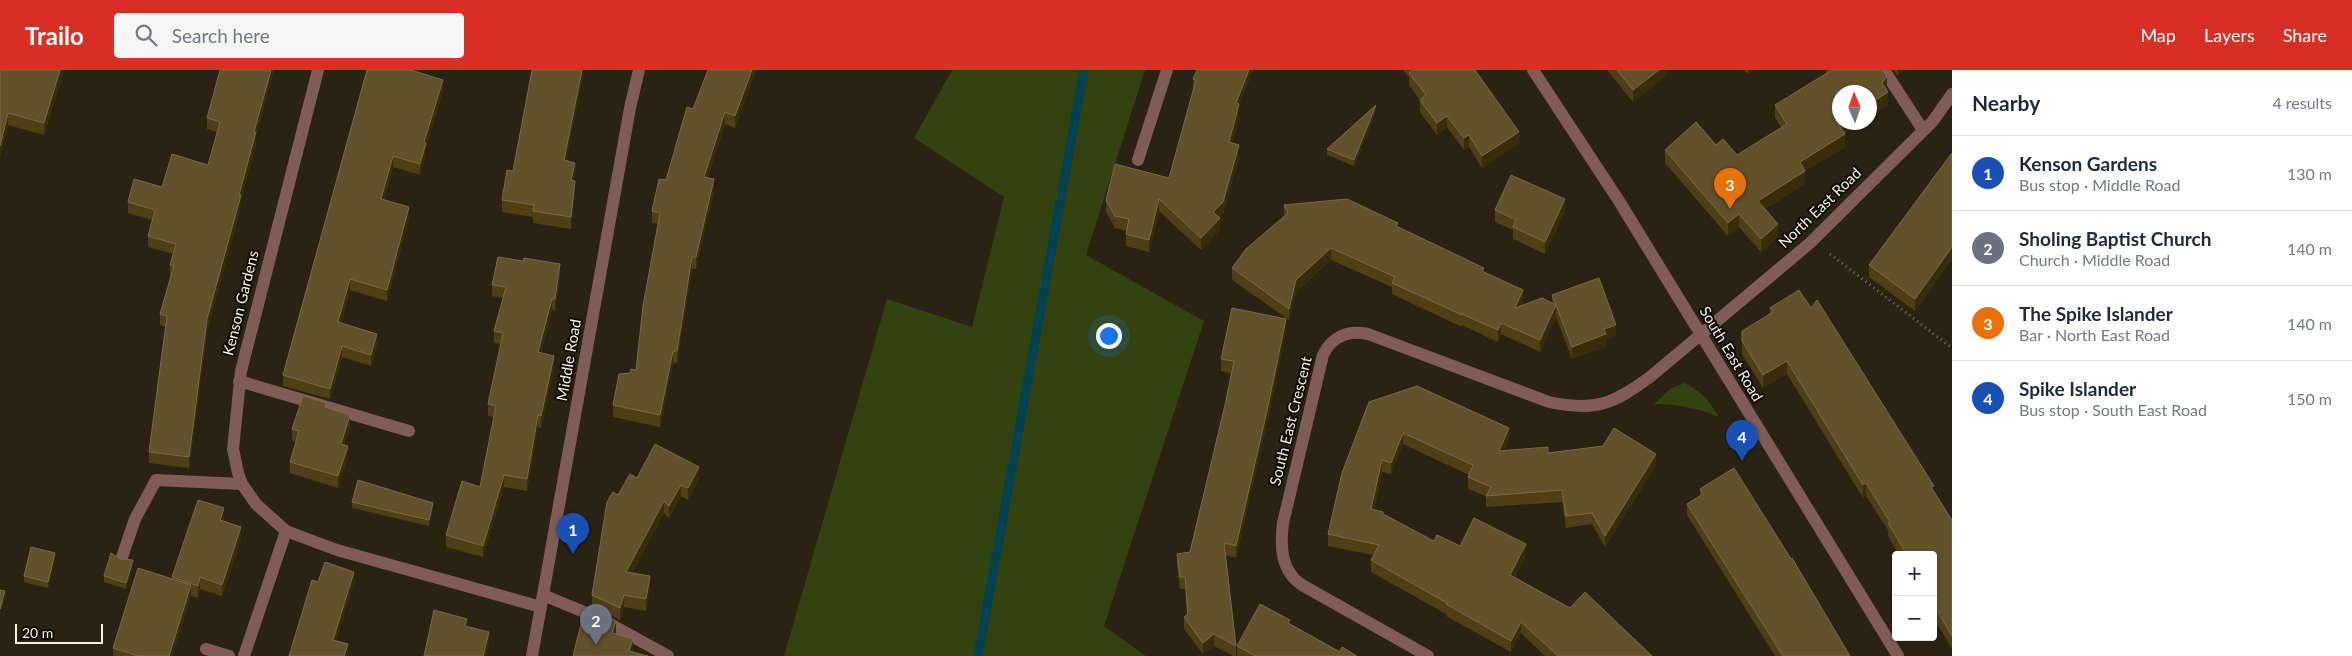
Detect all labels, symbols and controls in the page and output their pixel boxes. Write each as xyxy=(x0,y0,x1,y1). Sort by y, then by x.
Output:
search box xyxy=(114,13,464,58)
text: Trailo xyxy=(25,21,84,50)
icon: search xyxy=(132,21,160,49)
text: Search here xyxy=(172,24,270,47)
text: Map xyxy=(2140,24,2176,46)
text: Layers xyxy=(2204,24,2255,46)
text: Share xyxy=(2283,24,2327,46)
north arrow xyxy=(1832,85,1877,130)
text: Nearby xyxy=(1972,90,2040,115)
text: 4 results xyxy=(2272,93,2332,112)
text: Kenson Gardens xyxy=(2019,152,2157,175)
street label: North East Road xyxy=(1774,163,1864,251)
text: 1 xyxy=(1983,164,1993,183)
text: 130 m xyxy=(2287,164,2332,183)
pin: 3 xyxy=(1714,168,1746,209)
text: Bus stop · Middle Road xyxy=(2019,175,2180,194)
text: Sholing Baptist Church xyxy=(2019,227,2211,250)
text: 2 xyxy=(1983,239,1993,258)
text: 140 m xyxy=(2287,239,2332,258)
street label: Kenson Gardens xyxy=(218,248,262,357)
text: Church · Middle Road xyxy=(2019,250,2170,269)
text: The Spike Islander xyxy=(2019,302,2173,325)
street label: South East Road xyxy=(1696,303,1767,404)
text: 3 xyxy=(1983,314,1993,333)
text: 140 m xyxy=(2287,314,2332,333)
street label: Middle Road xyxy=(552,317,584,402)
your location xyxy=(1096,323,1122,349)
text: Bar · North East Road xyxy=(2019,325,2170,344)
street label: South East Crescent xyxy=(1265,354,1315,487)
text: Spike Islander xyxy=(2019,377,2136,400)
text: 4 xyxy=(1983,389,1993,408)
text: 150 m xyxy=(2287,389,2332,408)
text: Bus stop · South East Road xyxy=(2019,400,2207,419)
pin: 4 xyxy=(1726,420,1758,461)
pin: 1 xyxy=(557,513,589,554)
map controls xyxy=(1892,551,1937,641)
button: + xyxy=(1892,551,1937,596)
button: − xyxy=(1892,596,1937,641)
pin: 2 xyxy=(580,604,612,645)
scale bar xyxy=(15,621,102,644)
text: 20 m xyxy=(22,624,53,641)

